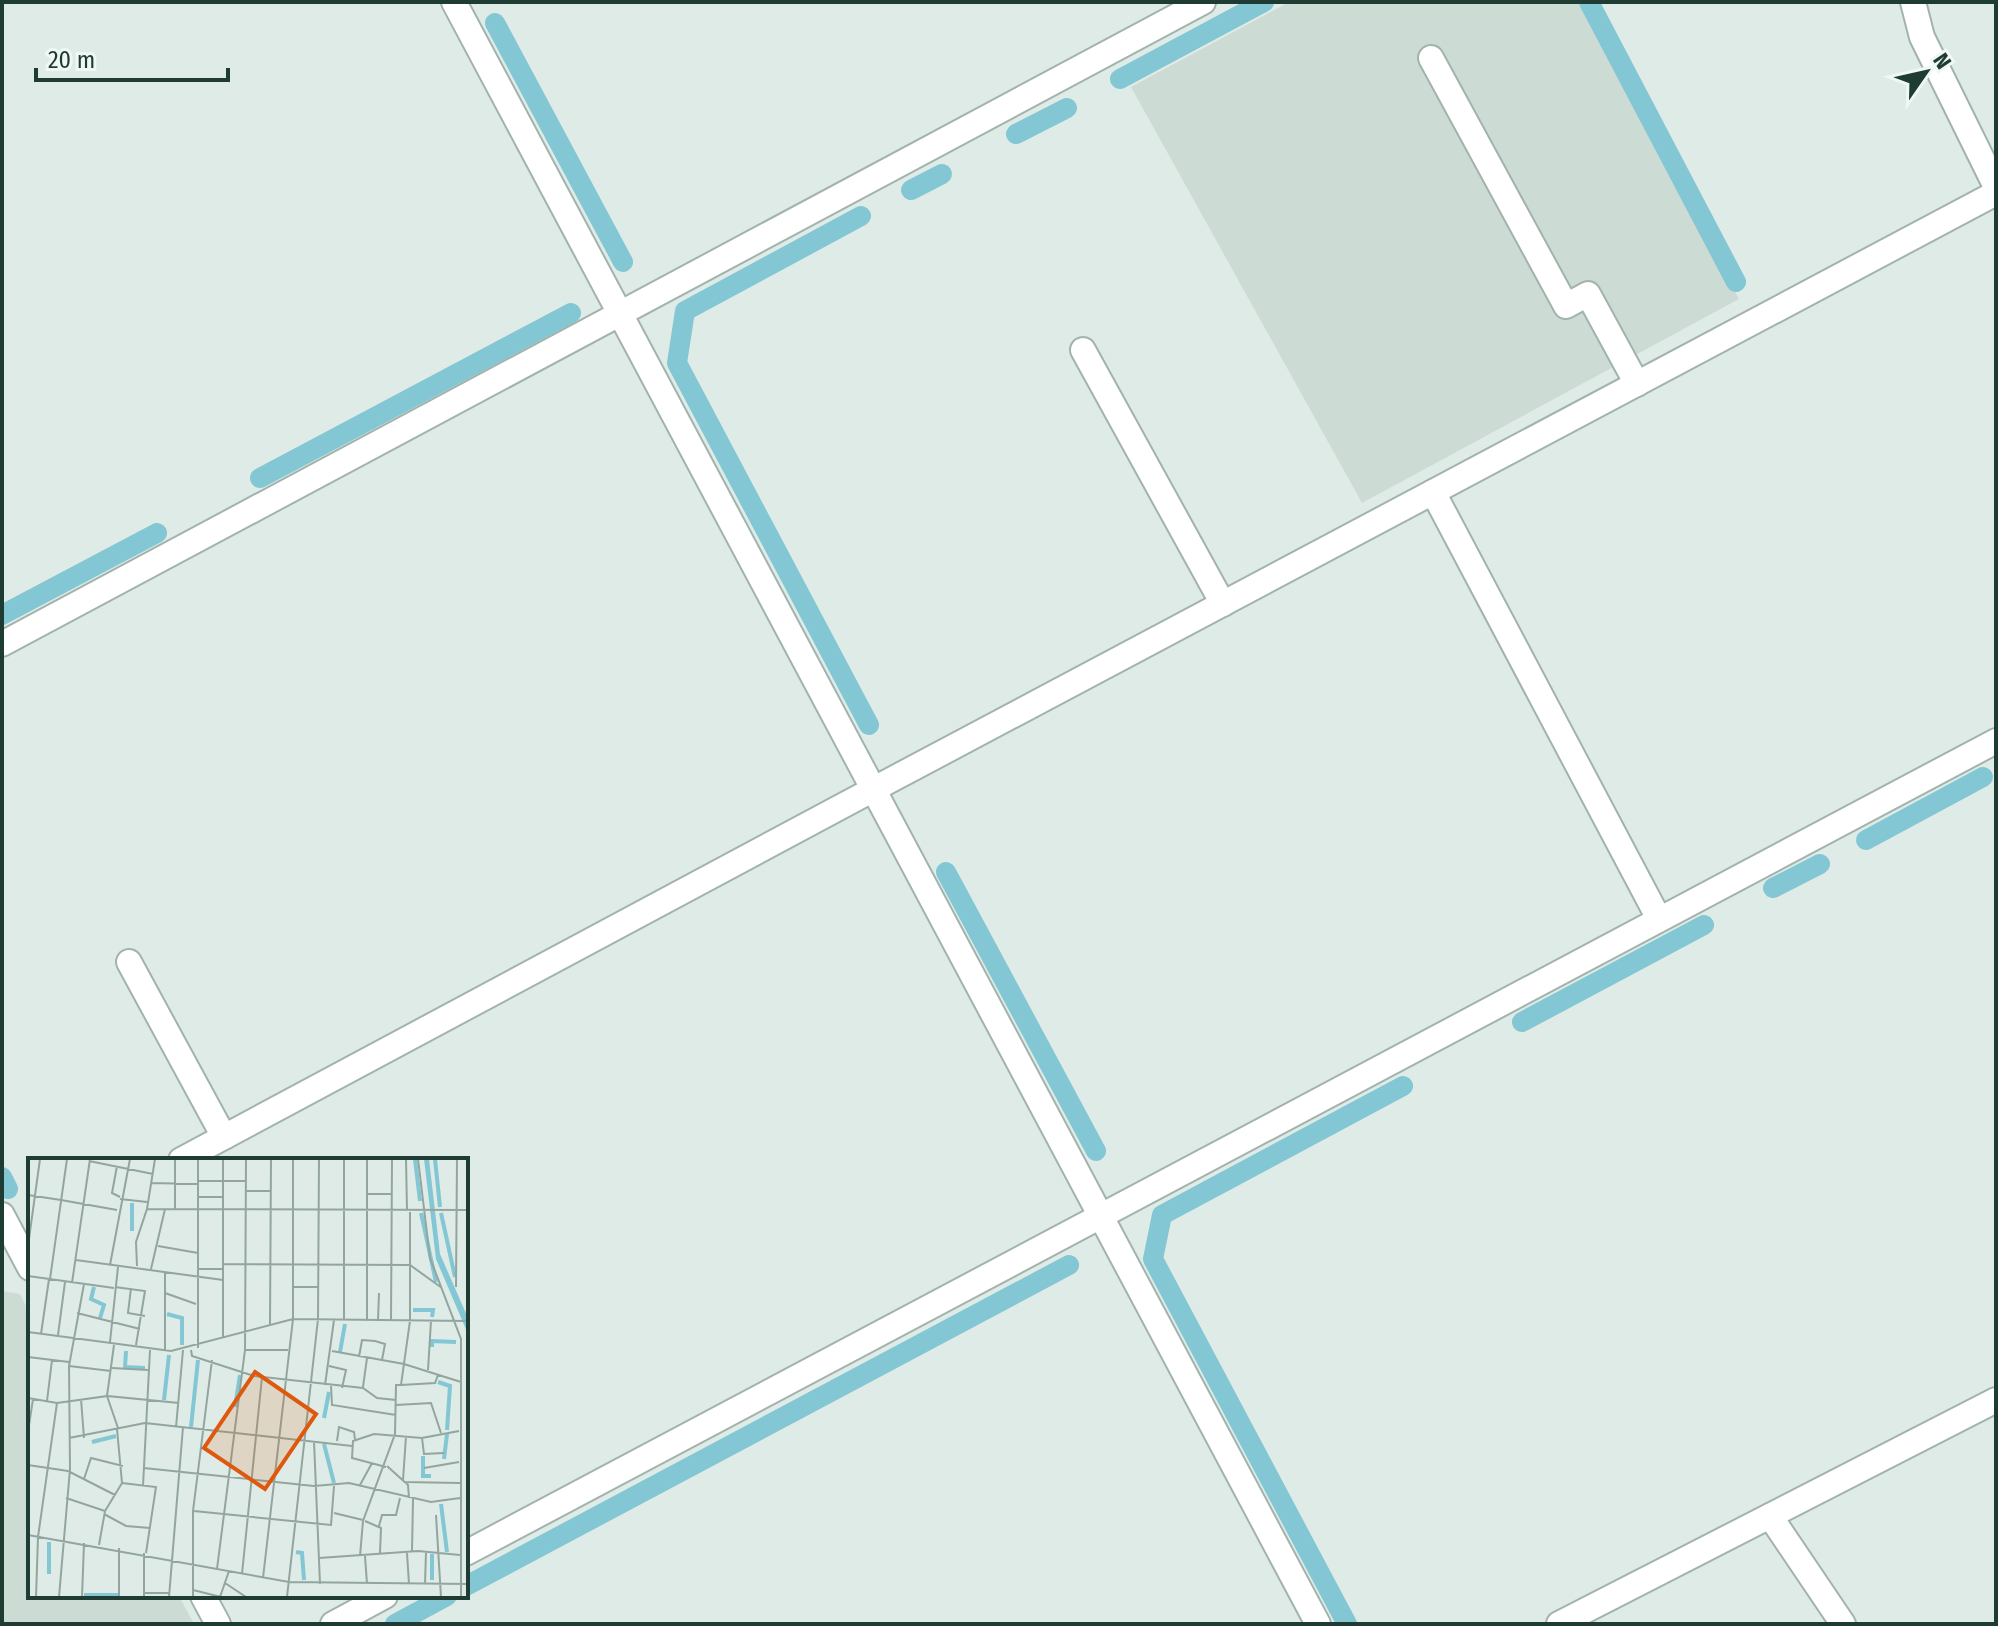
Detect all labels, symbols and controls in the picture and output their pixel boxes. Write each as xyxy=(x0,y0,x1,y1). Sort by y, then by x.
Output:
scale bar xyxy=(36,32,228,82)
north arrow xyxy=(1886,32,1966,112)
text: 20 m xyxy=(48,46,95,74)
text: N xyxy=(1927,48,1957,74)
inset map xyxy=(28,1158,468,1598)

